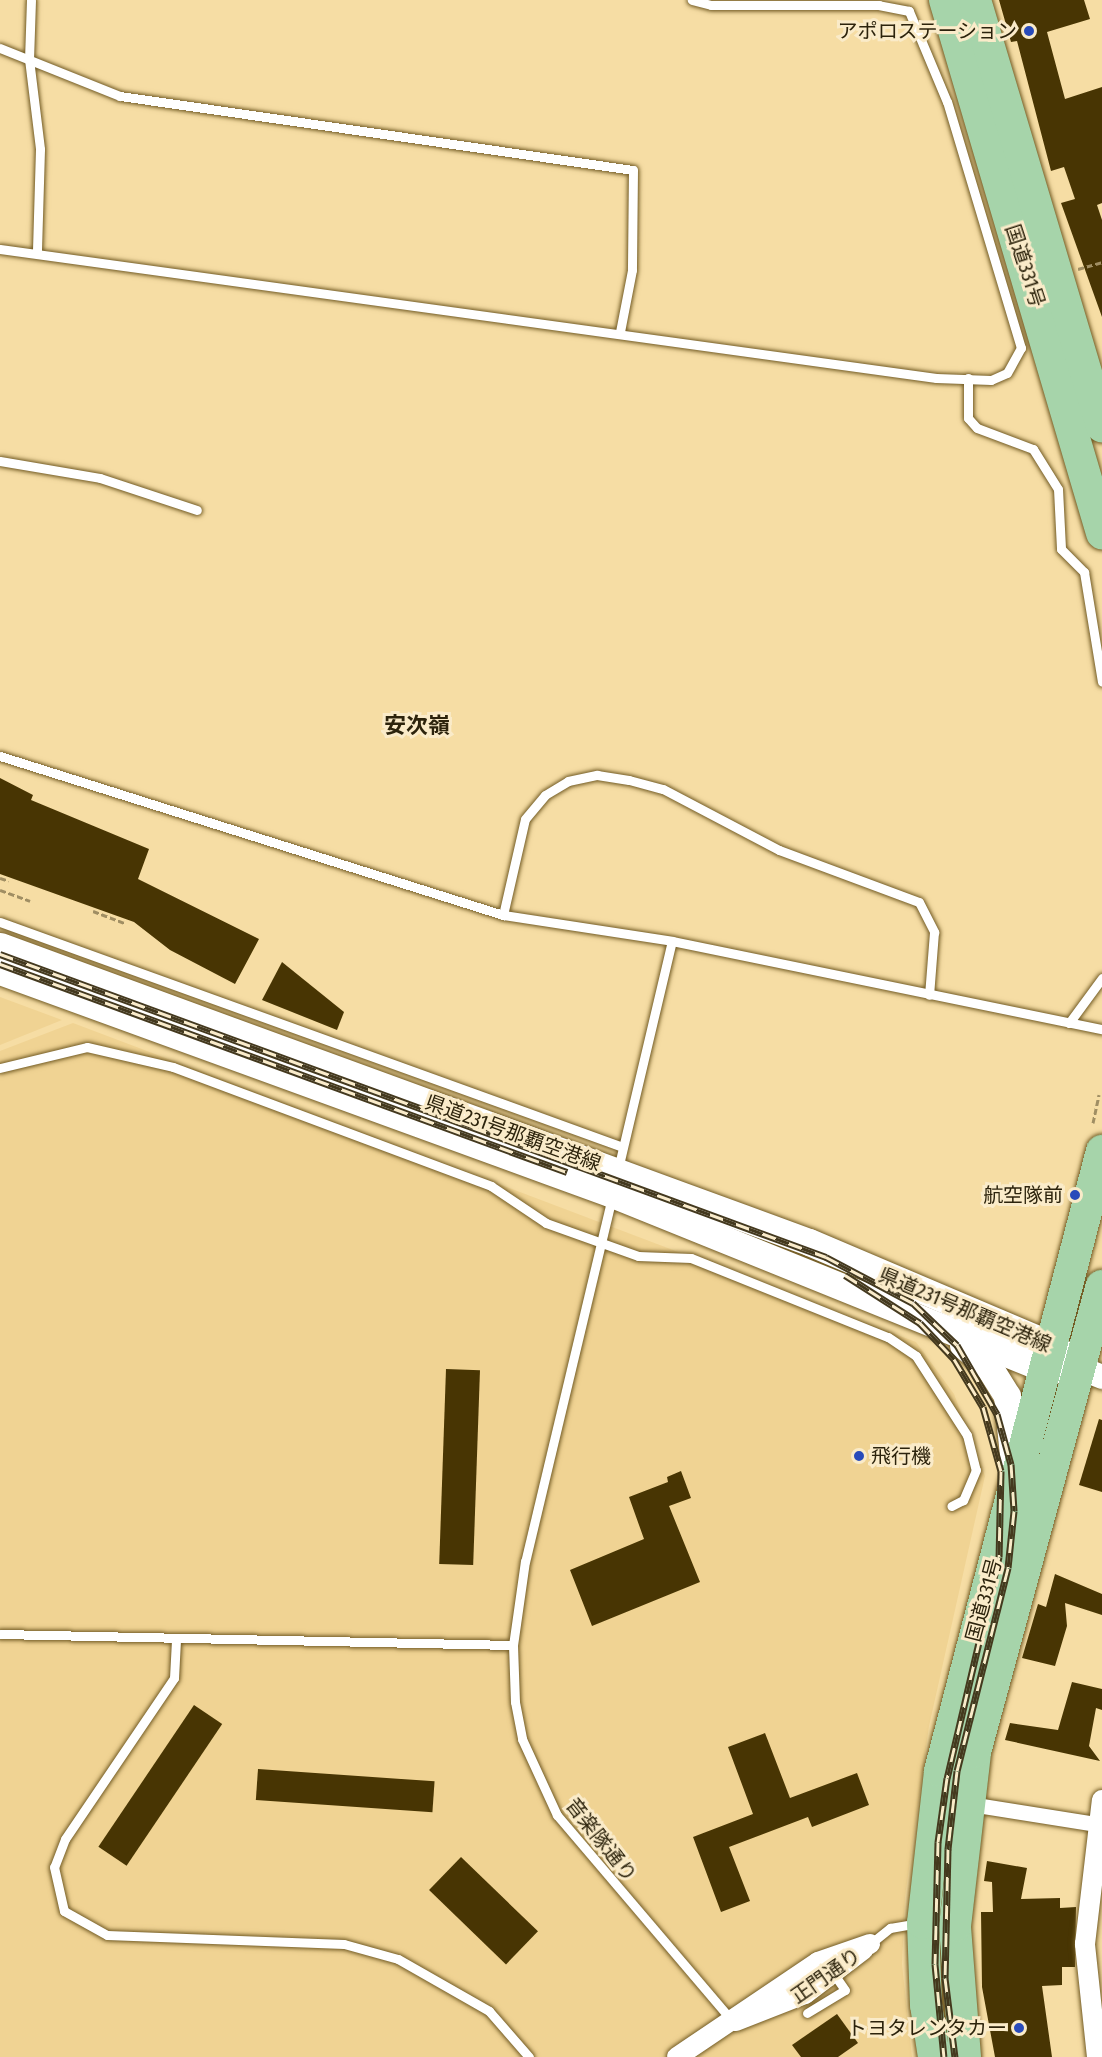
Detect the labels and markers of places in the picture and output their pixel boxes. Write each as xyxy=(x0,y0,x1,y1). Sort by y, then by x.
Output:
place label: アポロステーション xyxy=(837,19,1017,43)
marker: アポロステーション xyxy=(1022,24,1036,38)
place label: 航空隊前 xyxy=(983,1183,1063,1207)
marker: 航空隊前 xyxy=(1068,1188,1082,1202)
place label: 飛行機 xyxy=(871,1444,931,1468)
marker: 飛行機 xyxy=(852,1449,866,1463)
place label: トヨタレンタカー xyxy=(847,2016,1007,2040)
marker: トヨタレンタカー xyxy=(1012,2021,1026,2035)

